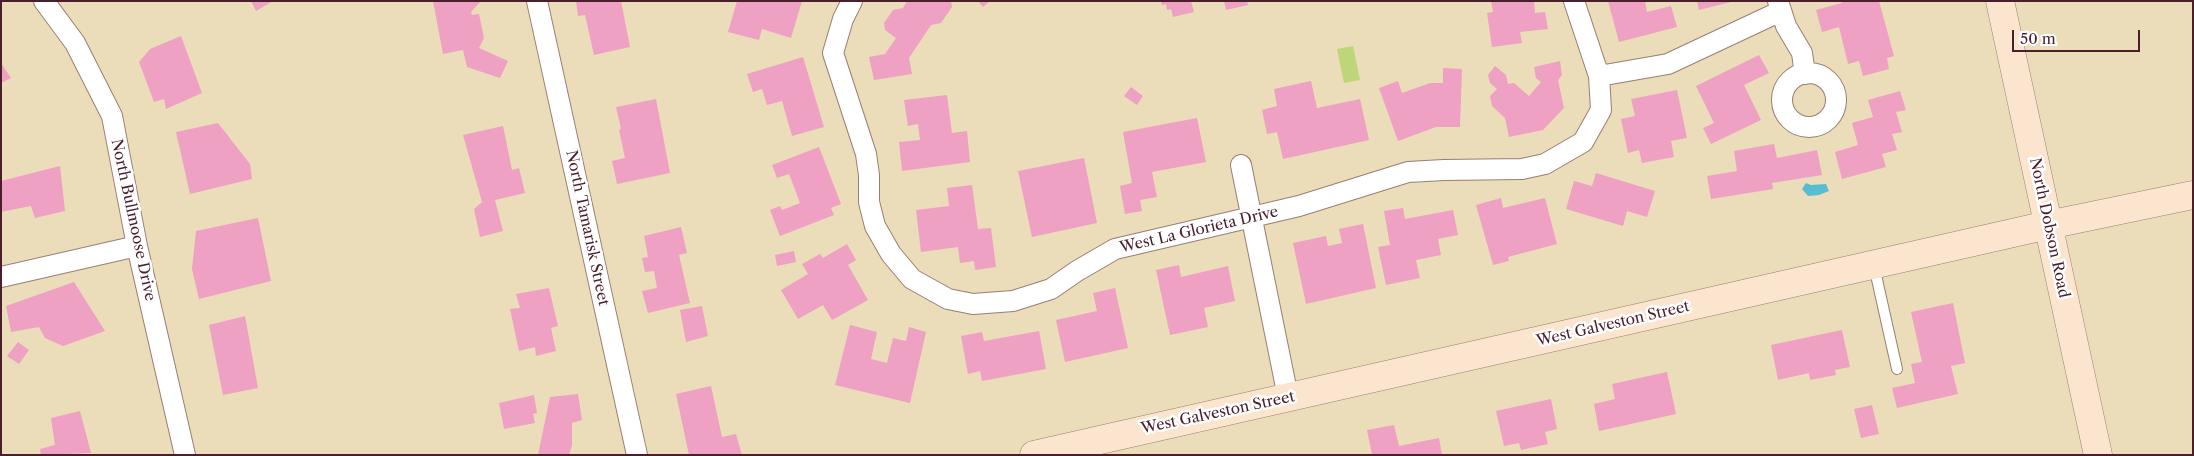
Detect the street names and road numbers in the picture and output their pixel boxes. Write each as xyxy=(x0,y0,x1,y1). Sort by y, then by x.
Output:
street label: North Bullmoose Drive xyxy=(107,137,159,303)
street label: North Tamarisk Street xyxy=(562,149,612,307)
street label: North Dobson Road xyxy=(2025,156,2073,300)
street label: West La Glorieta Drive xyxy=(1118,203,1280,257)
street label: West Galveston Street xyxy=(1535,298,1691,350)
street label: West Galveston Street xyxy=(1140,388,1296,438)

